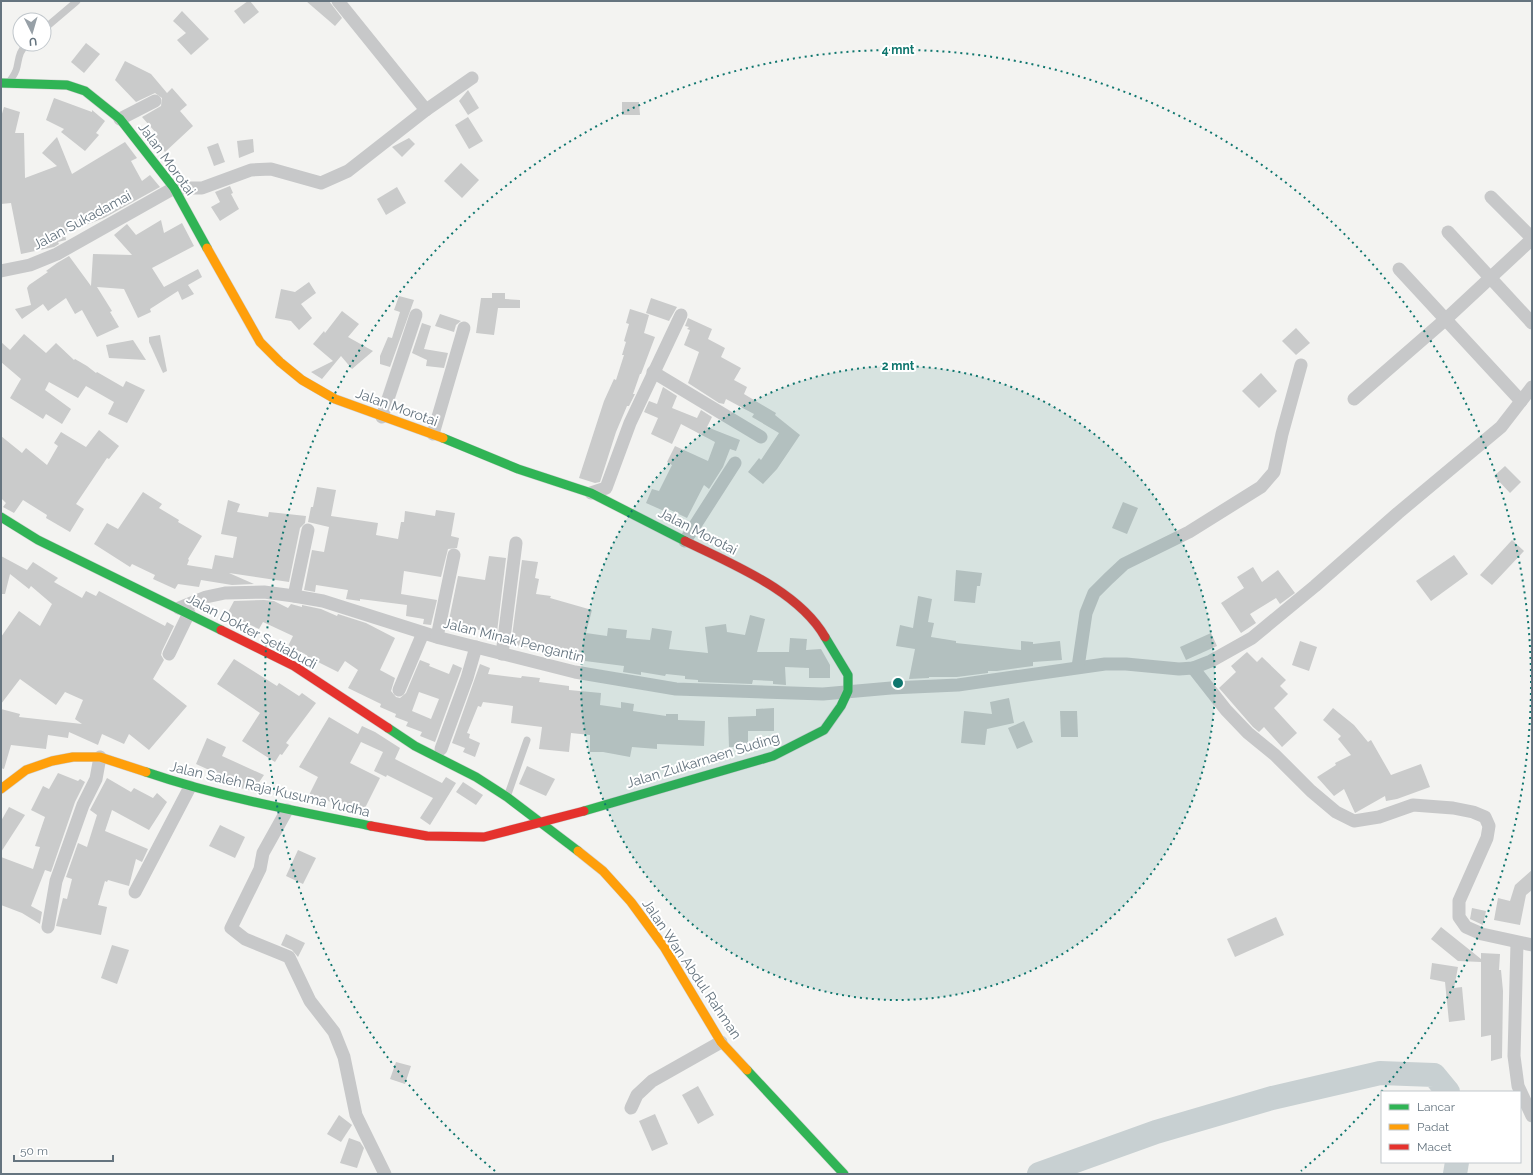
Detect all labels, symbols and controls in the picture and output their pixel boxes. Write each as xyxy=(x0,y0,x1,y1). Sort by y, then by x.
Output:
north arrow xyxy=(12,12,52,52)
text: U xyxy=(28,35,38,48)
text: 4 mnt xyxy=(882,43,915,57)
street label: Jalan Morotai xyxy=(135,119,199,199)
street label: Jalan Sukadamai xyxy=(30,187,134,253)
text: 2 mnt xyxy=(882,359,915,373)
street label: Jalan Morotai xyxy=(354,385,440,429)
street label: Jalan Morotai xyxy=(656,504,740,558)
street label: Jalan Dokter Setiabudi xyxy=(184,590,320,672)
street label: Jalan Minak Pengantin xyxy=(442,615,586,665)
centre of rings xyxy=(891,676,905,690)
street label: Jalan Zulkarnaen Suding xyxy=(625,729,781,791)
street label: Jalan Saleh Raja Kusuma Yudha xyxy=(168,758,372,820)
street label: Jalan Wan Abdul Rahman xyxy=(639,896,745,1042)
legend xyxy=(1381,1091,1521,1163)
text: Lancar xyxy=(1417,1100,1456,1114)
text: Padat xyxy=(1417,1120,1449,1134)
scale bar xyxy=(14,1137,113,1163)
text: Macet xyxy=(1417,1140,1452,1154)
text: 50 m xyxy=(20,1144,48,1158)

